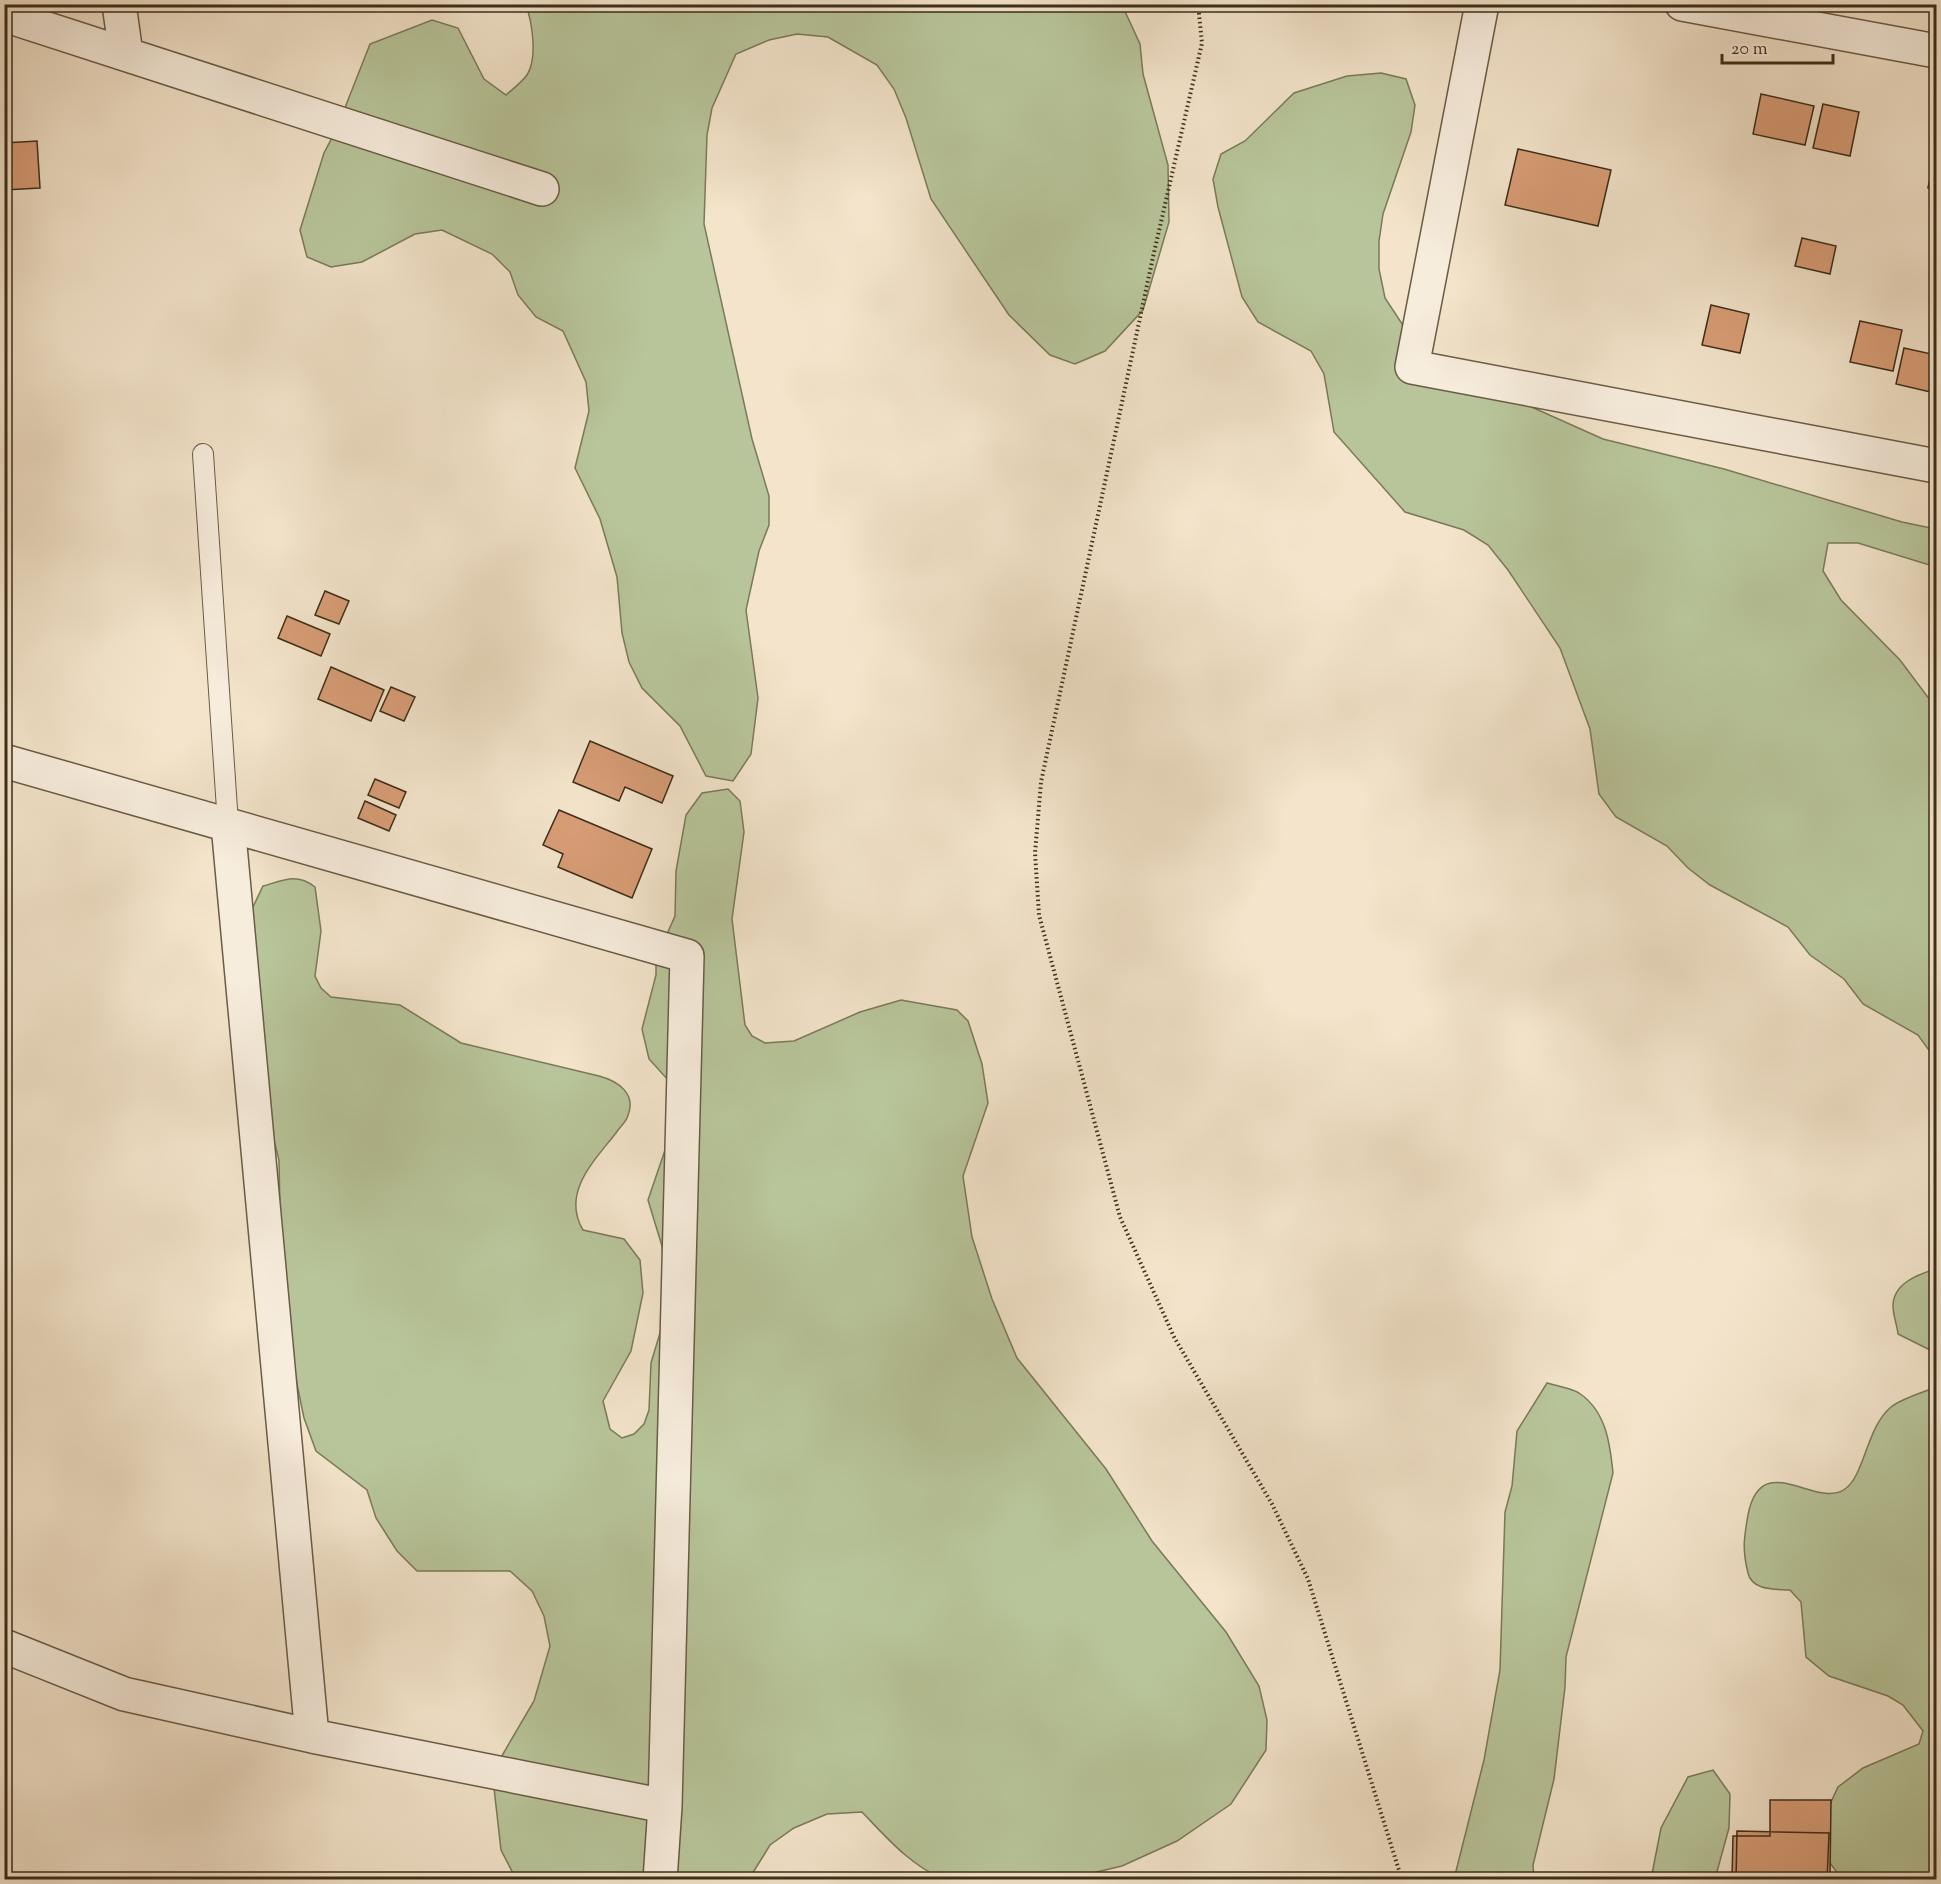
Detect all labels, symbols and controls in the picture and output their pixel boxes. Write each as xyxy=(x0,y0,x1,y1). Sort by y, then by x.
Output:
scale bar xyxy=(1722,27,1833,65)
text: 20 m xyxy=(1731,37,1768,63)

